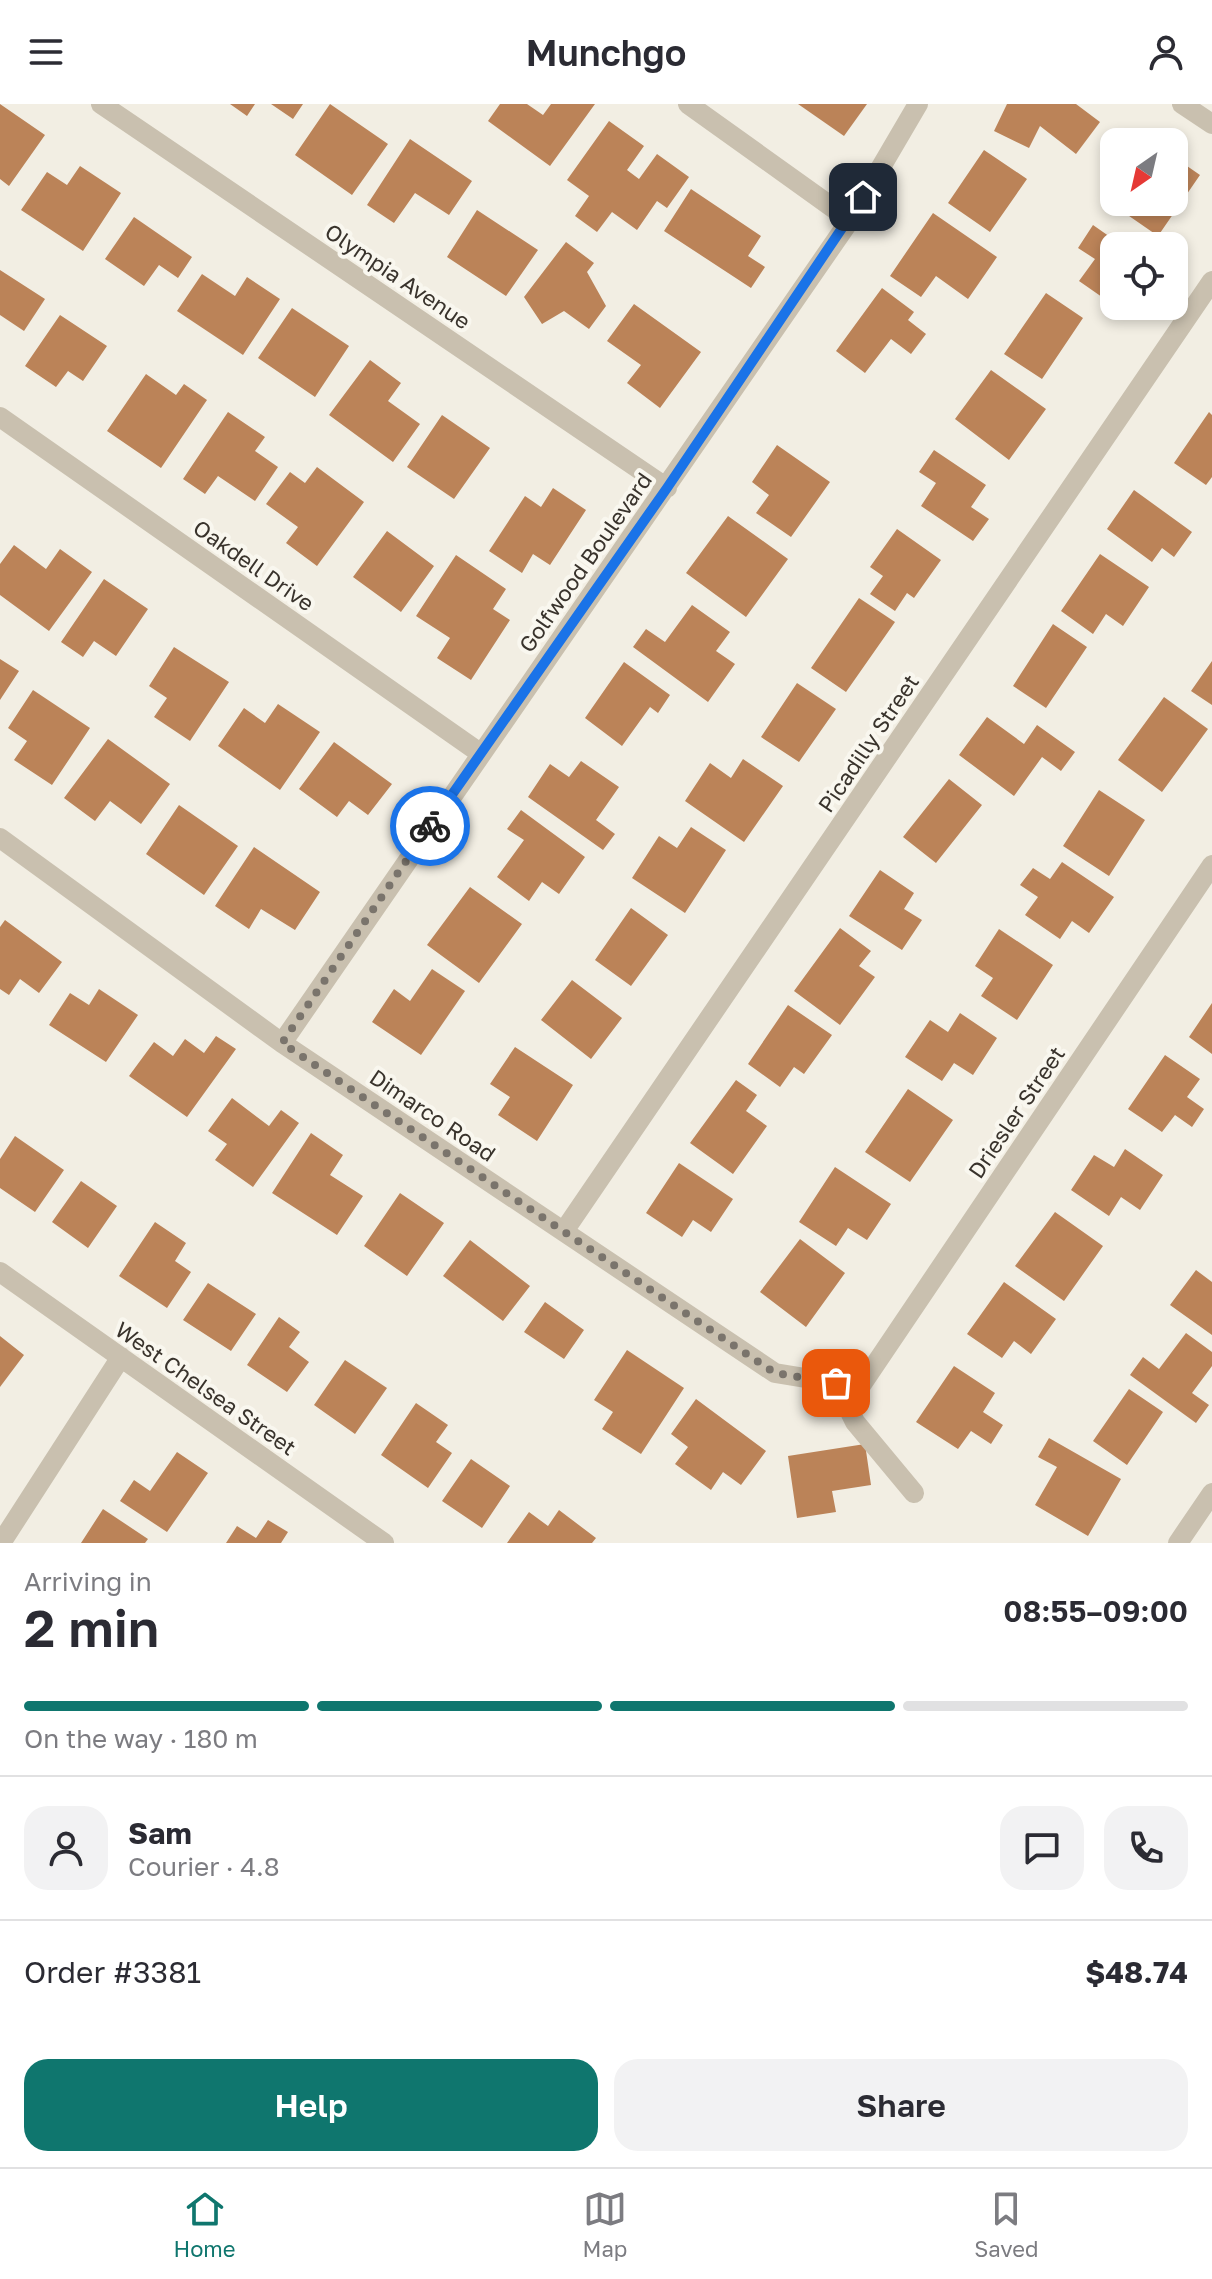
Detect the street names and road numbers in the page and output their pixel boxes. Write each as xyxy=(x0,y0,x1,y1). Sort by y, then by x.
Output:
street label: Olympia Avenue xyxy=(320,217,476,335)
street label: Golfwood Boulevard xyxy=(513,467,657,657)
street label: Oakdell Drive xyxy=(188,513,320,617)
street label: Picadilly Street xyxy=(812,669,924,817)
street label: Driesler Street xyxy=(962,1041,1070,1183)
street label: Dimarco Road xyxy=(365,1063,501,1167)
street label: West Chelsea Street xyxy=(110,1315,302,1461)

